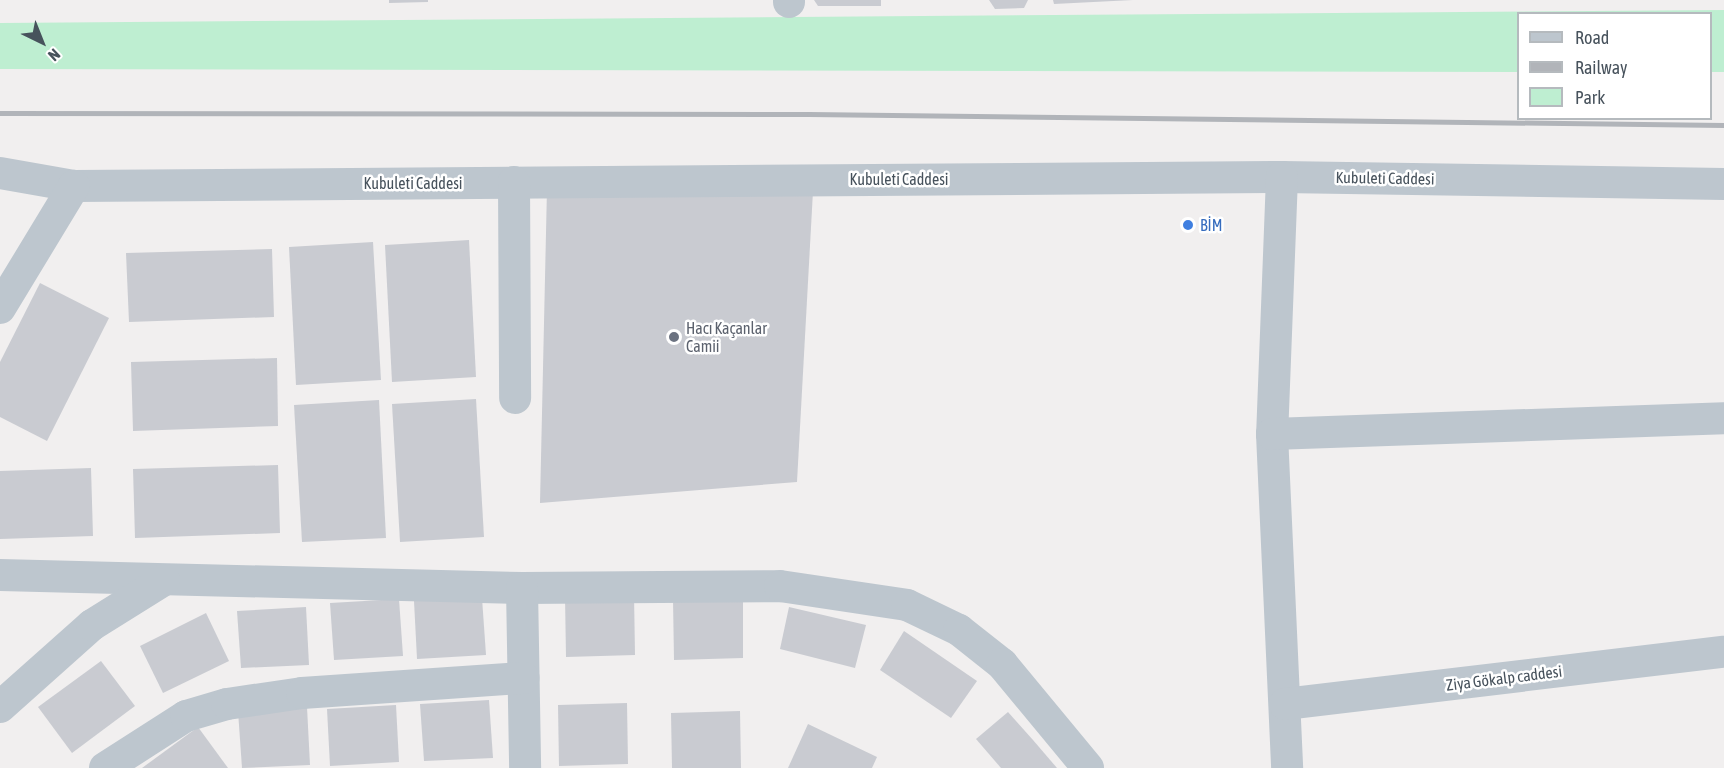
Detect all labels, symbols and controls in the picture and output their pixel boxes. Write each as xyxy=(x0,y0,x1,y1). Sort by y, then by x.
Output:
north arrow xyxy=(12,12,72,72)
legend xyxy=(1517,12,1712,120)
text: Road xyxy=(1575,27,1609,48)
text: N xyxy=(45,45,64,65)
text: Railway xyxy=(1575,57,1627,78)
text: Park xyxy=(1575,87,1605,108)
street label: Kubuleti Caddesi xyxy=(1335,168,1435,188)
street label: Kubuleti Caddesi xyxy=(850,169,948,189)
street label: Kubuleti Caddesi xyxy=(364,173,462,193)
place label: BİM xyxy=(1200,215,1222,235)
marker: BİM xyxy=(1181,218,1195,232)
place label: Hacı Kaçanlar Camii xyxy=(686,318,767,356)
marker: Hacı Kaçanlar Camii xyxy=(667,330,681,344)
street label: Ziya Gökalp caddesi xyxy=(1445,661,1563,695)

